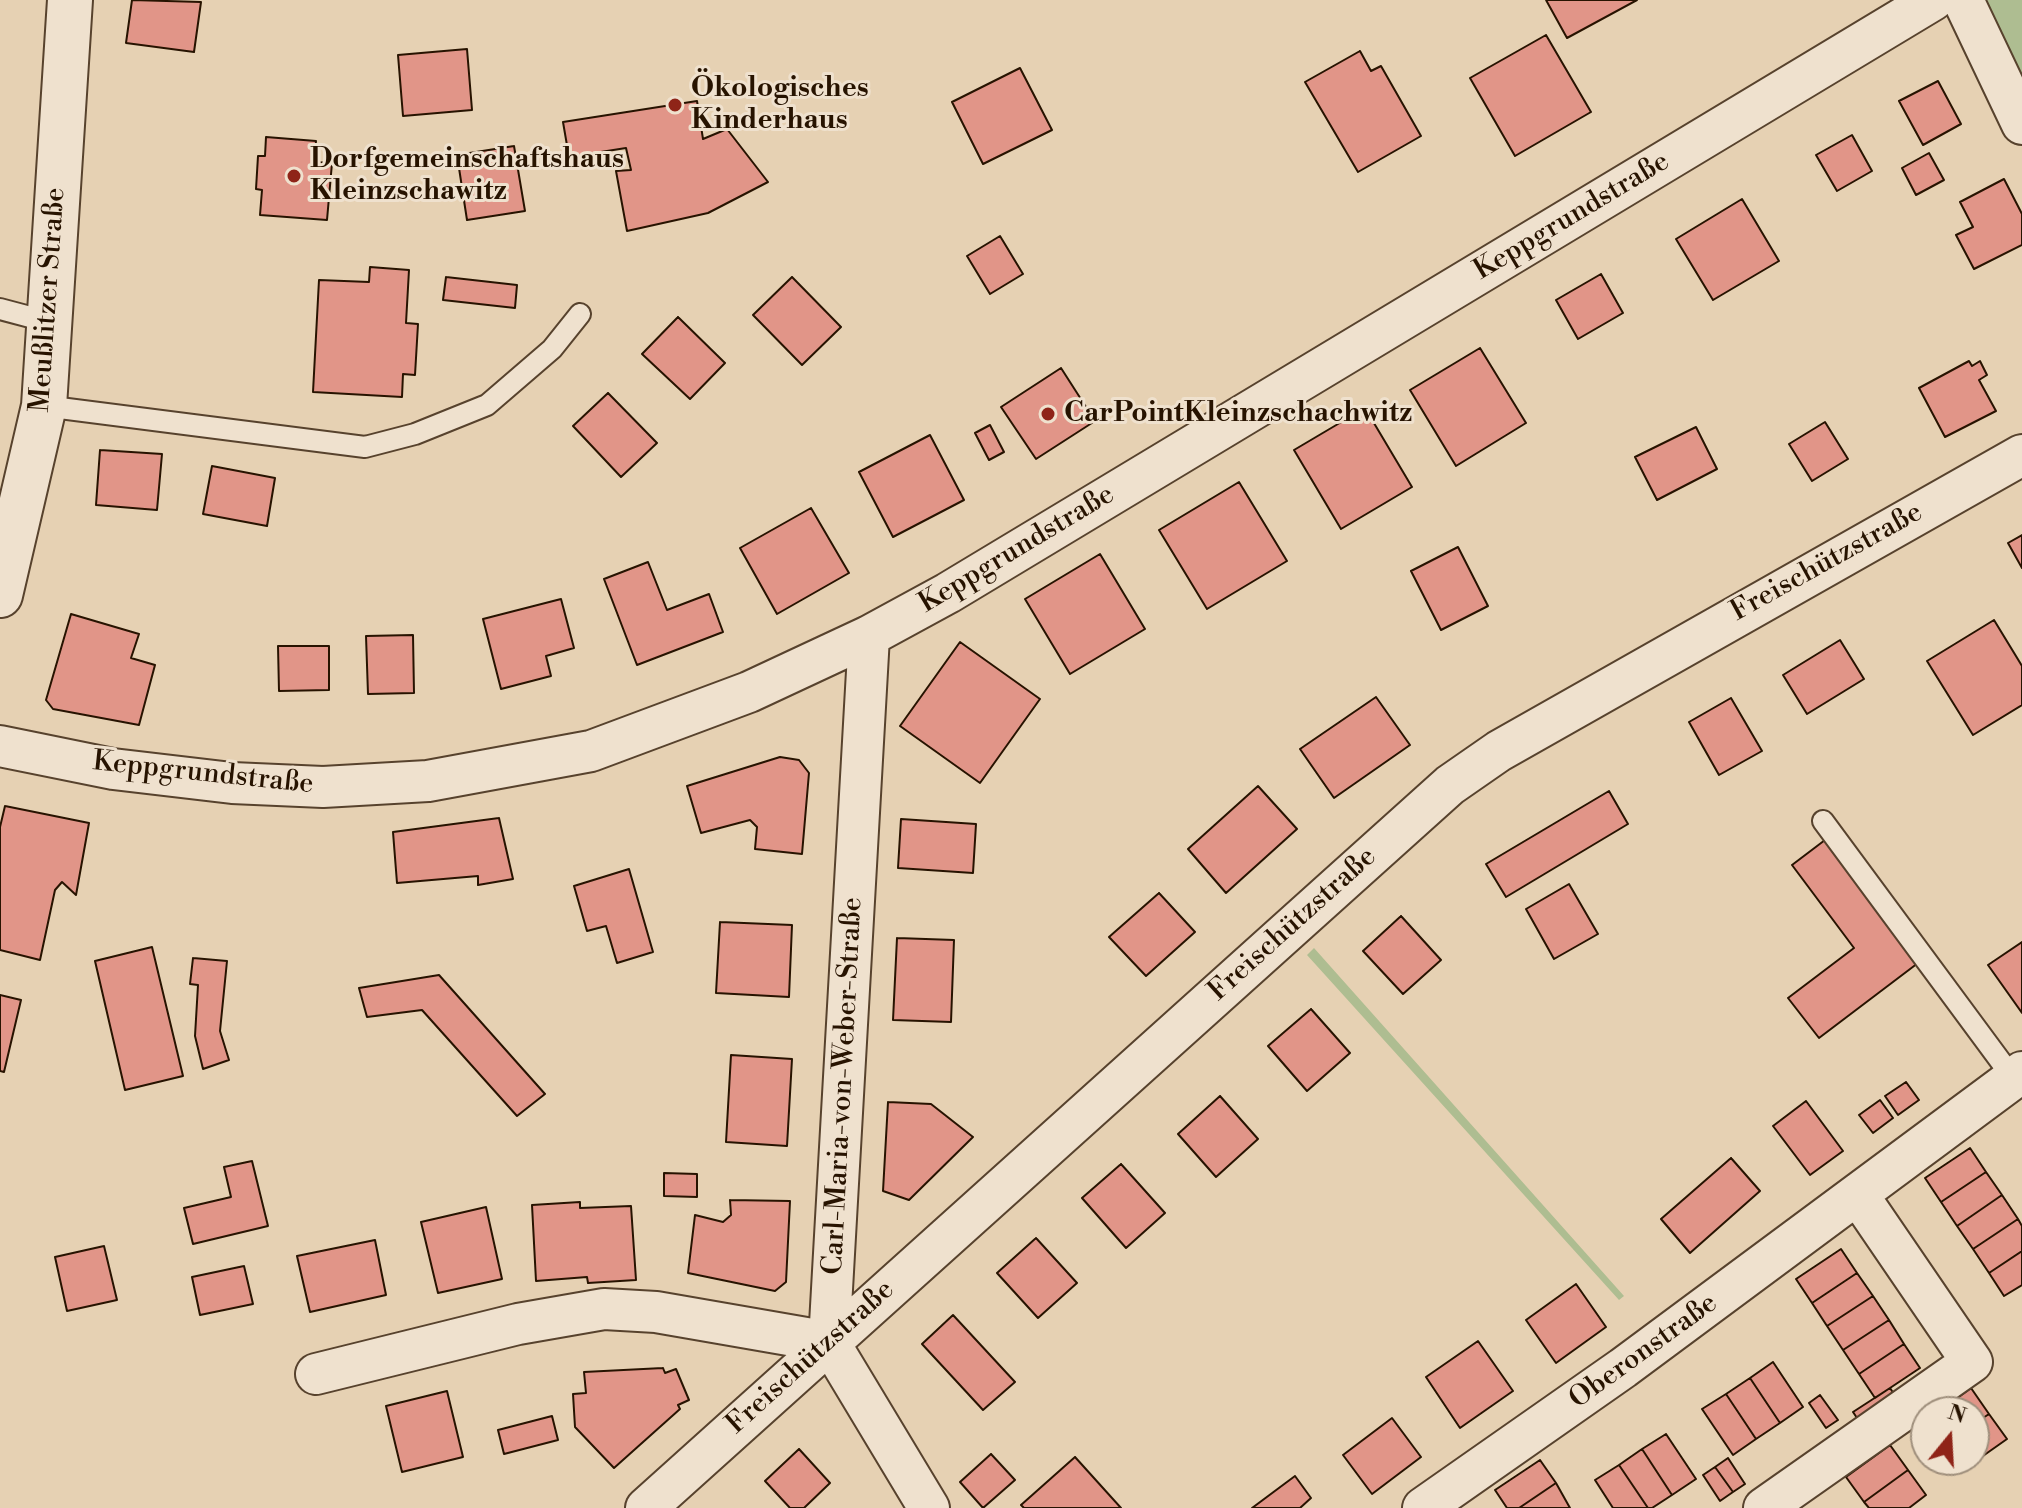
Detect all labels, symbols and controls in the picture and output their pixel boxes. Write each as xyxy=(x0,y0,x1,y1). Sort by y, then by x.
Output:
place label: Ökologisches Kinderhaus xyxy=(691,72,869,138)
marker: Ökologisches Kinderhaus xyxy=(666,96,684,114)
place label: Dorfgemeinschaftshaus Kleinzschawitz xyxy=(310,143,624,209)
street label: Keppgrundstraße xyxy=(1468,145,1676,289)
marker: Dorfgemeinschaftshaus Kleinzschawitz xyxy=(285,167,303,185)
street label: Meußlitzer Straße xyxy=(24,187,74,413)
place label: CarPointKleinzschachwitz xyxy=(1064,397,1412,431)
marker: CarPointKleinzschachwitz xyxy=(1039,405,1057,423)
street label: Keppgrundstraße xyxy=(913,478,1121,622)
street label: Freischützstraße xyxy=(1725,496,1929,630)
street label: Keppgrundstraße xyxy=(91,746,315,802)
street label: Freischützstraße xyxy=(1202,841,1384,1009)
street label: Carl-Maria-von-Weber-Straße xyxy=(817,896,871,1276)
street label: Freischützstraße xyxy=(720,1274,902,1442)
street label: Oberonstraße xyxy=(1564,1287,1724,1417)
north arrow xyxy=(1910,1396,1990,1476)
text: N xyxy=(1945,1399,1969,1430)

